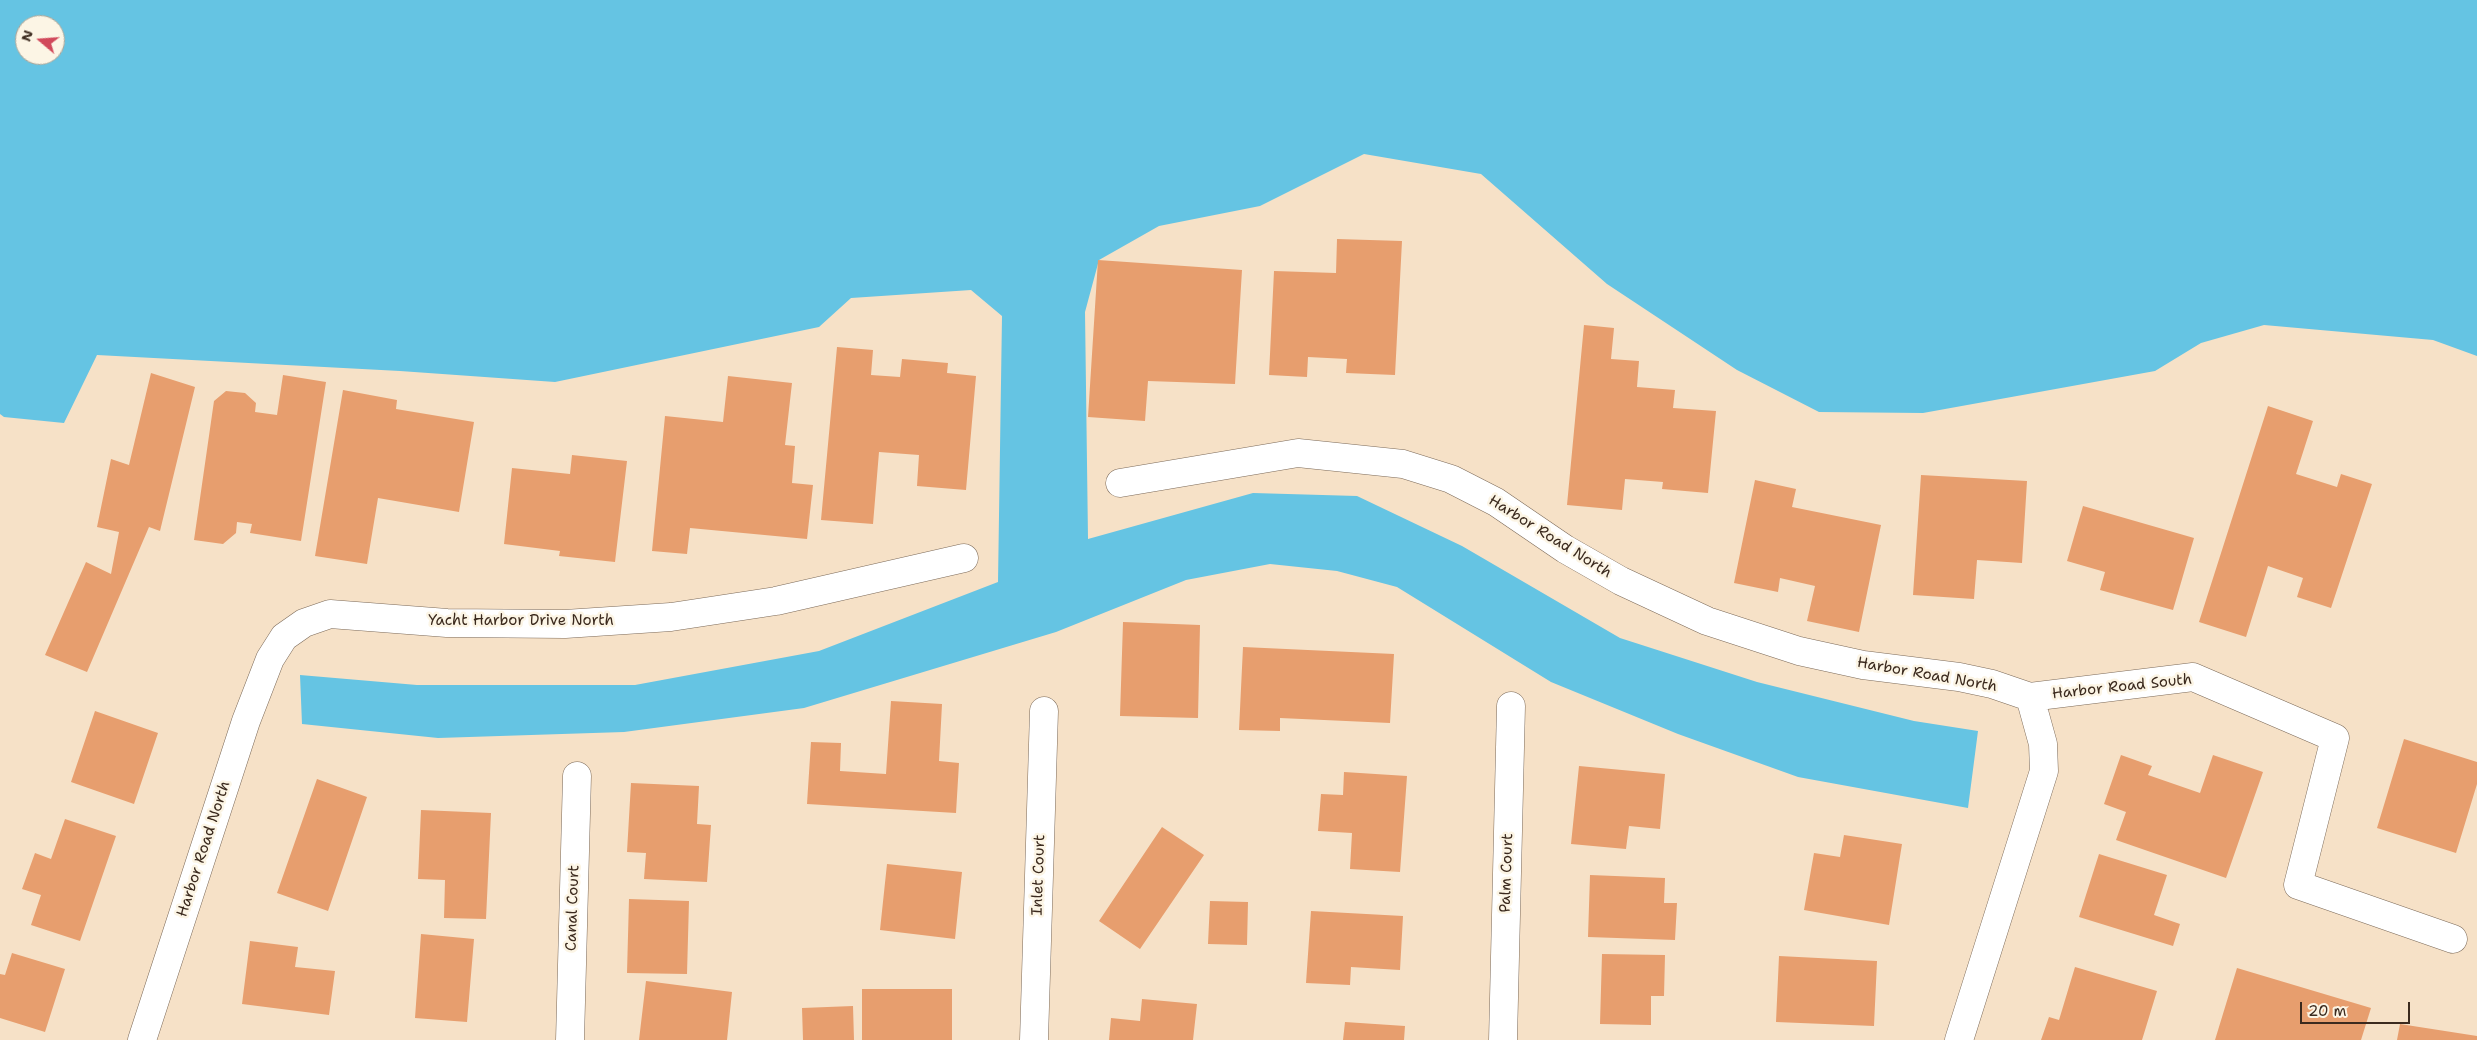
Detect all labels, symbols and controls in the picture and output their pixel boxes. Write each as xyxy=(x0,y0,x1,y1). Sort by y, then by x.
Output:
north arrow xyxy=(15,15,65,65)
text: N xyxy=(16,28,37,44)
street label: Harbor Road North xyxy=(1485,492,1615,582)
street label: Yacht Harbor Drive North xyxy=(428,612,614,630)
street label: Harbor Road North xyxy=(1856,654,1998,696)
street label: Harbor Road South xyxy=(2051,671,2193,703)
street label: Harbor Road North xyxy=(174,779,234,919)
street label: Palm Court xyxy=(1497,833,1517,913)
street label: Inlet Court xyxy=(1029,834,1049,916)
street label: Canal Court xyxy=(563,865,583,951)
scale bar xyxy=(2302,992,2412,1024)
text: 20 m xyxy=(2308,1001,2347,1021)

